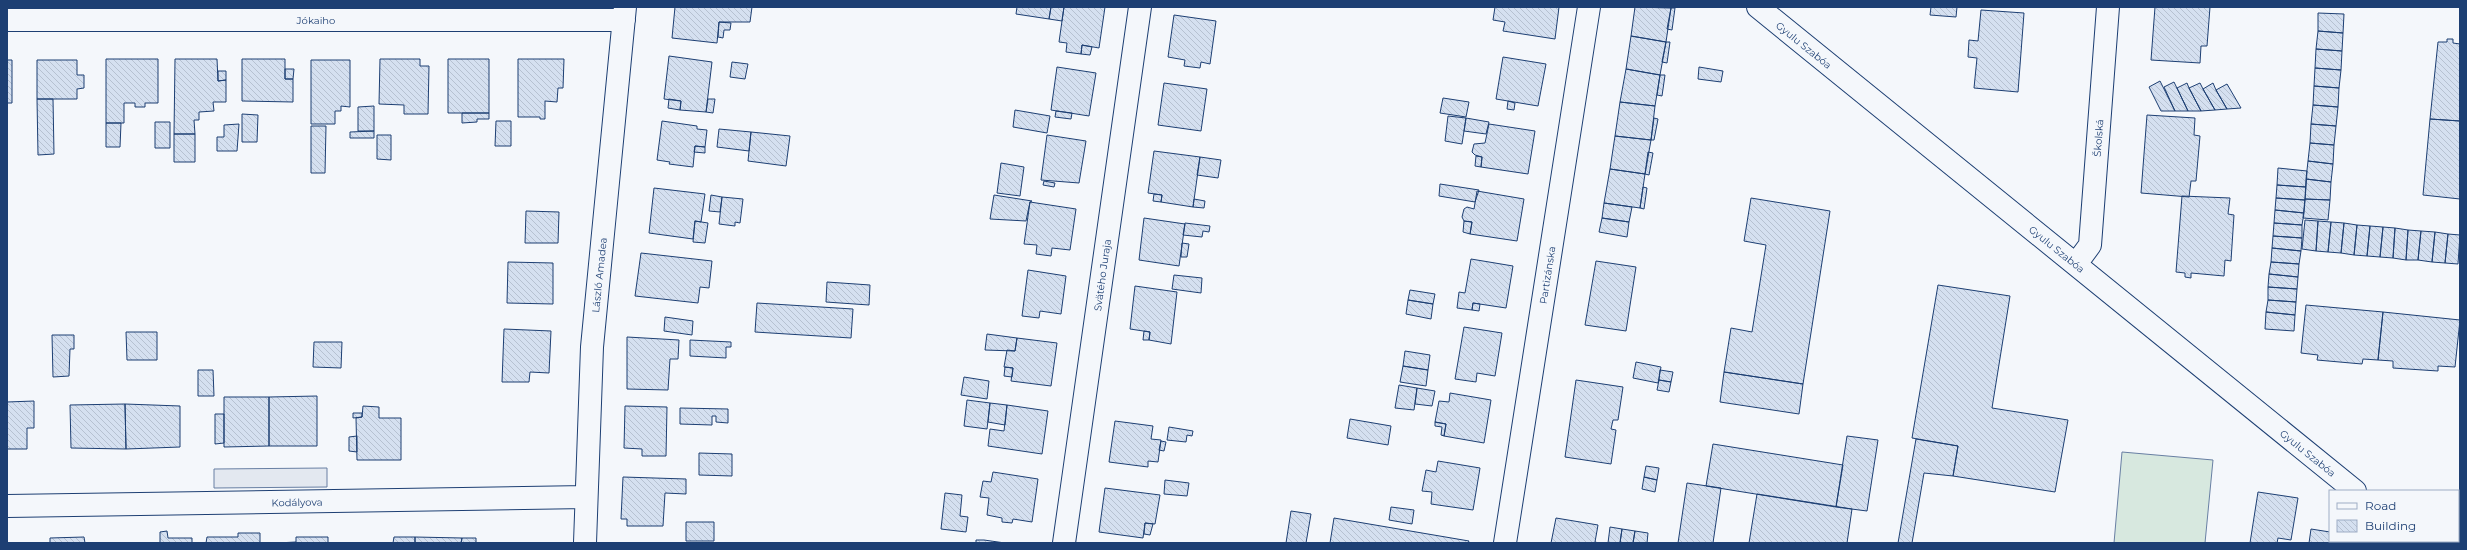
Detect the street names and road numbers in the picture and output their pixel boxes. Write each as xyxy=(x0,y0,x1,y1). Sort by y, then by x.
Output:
street label: Jókaiho xyxy=(296,14,335,27)
street label: Gyulu Szabóa xyxy=(1773,19,1834,72)
street label: Školská xyxy=(2091,119,2106,157)
street label: Gyulu Szabóa xyxy=(2026,223,2087,276)
street label: László Amadea xyxy=(589,237,610,313)
street label: Svätého Juraja xyxy=(1091,238,1114,312)
street label: Partizánska xyxy=(1537,245,1558,305)
street label: Gyulu Szabóa xyxy=(2277,427,2338,480)
street label: Kodályova xyxy=(271,496,323,509)

